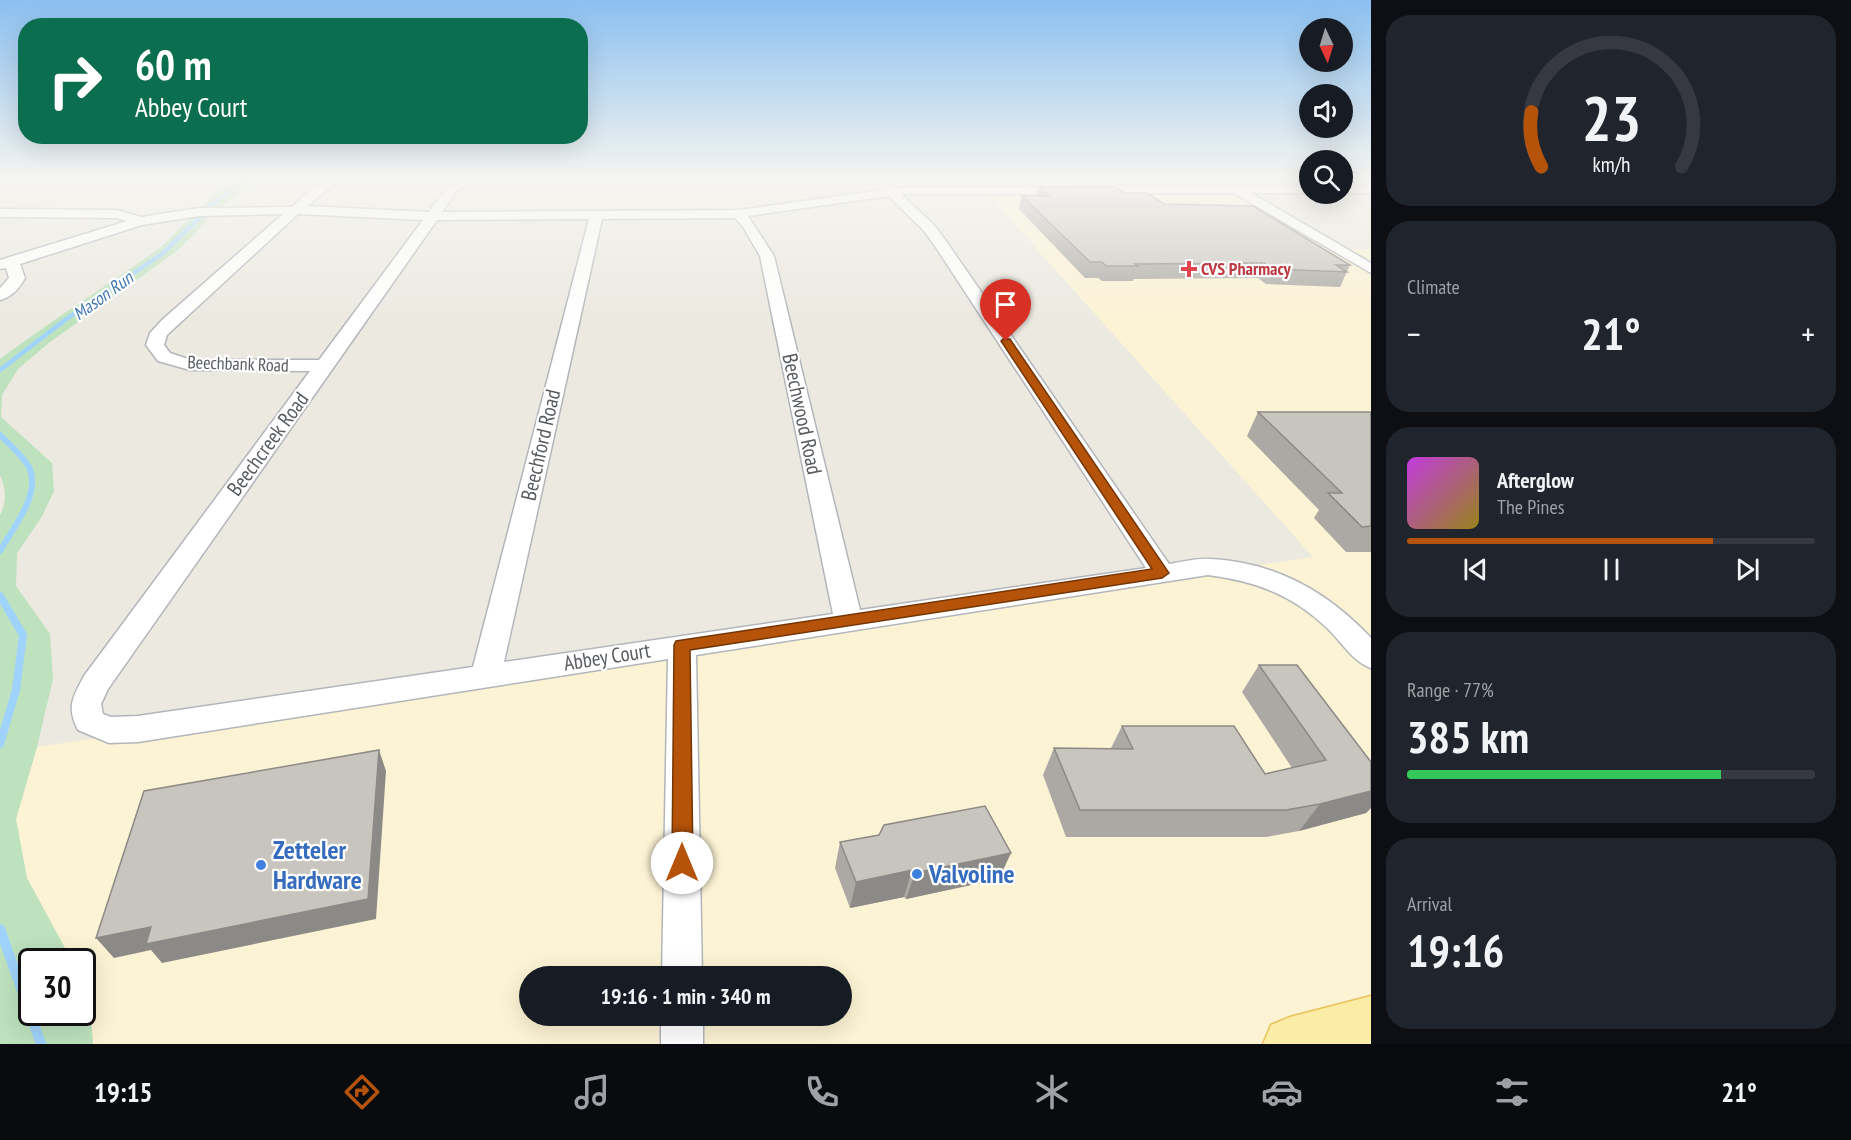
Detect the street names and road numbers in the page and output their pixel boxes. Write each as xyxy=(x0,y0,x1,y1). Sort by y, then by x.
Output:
street label: Beechbank Road xyxy=(187,350,289,377)
street label: Beechwood Road xyxy=(776,351,829,477)
street label: Beechcreek Road xyxy=(221,386,314,501)
street label: Beechford Road xyxy=(515,387,566,503)
street label: Abbey Court xyxy=(562,636,652,677)

